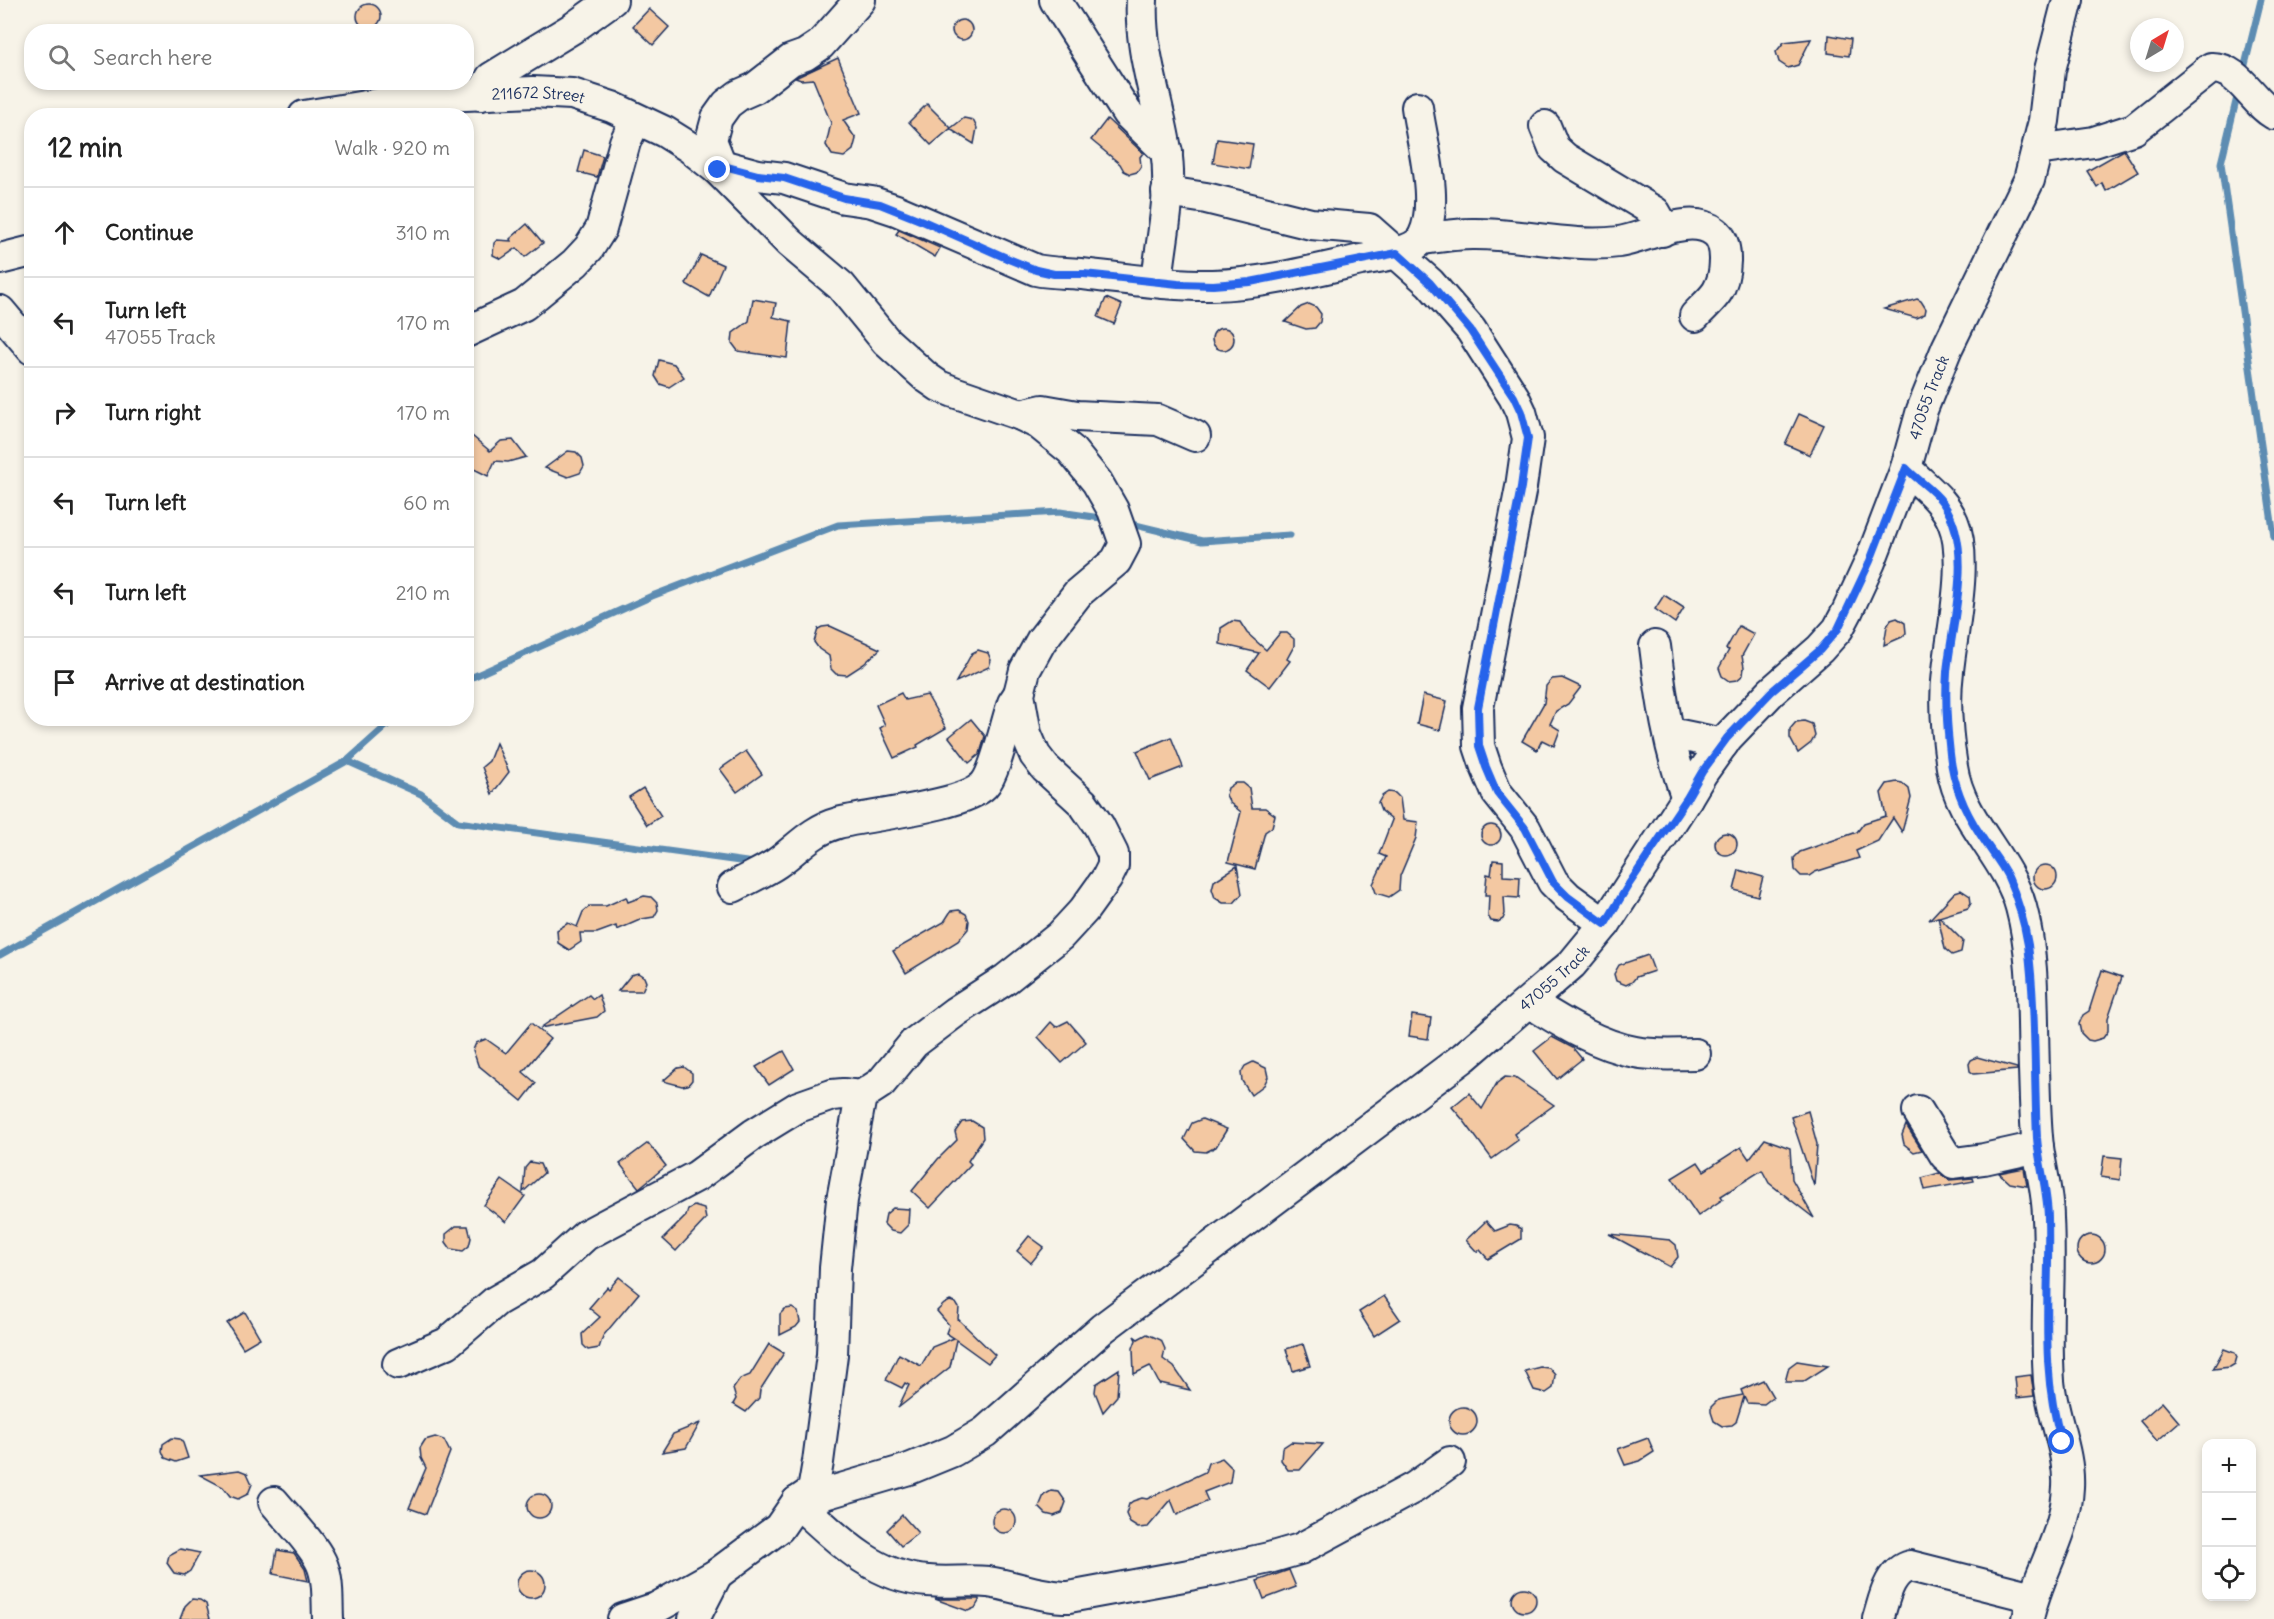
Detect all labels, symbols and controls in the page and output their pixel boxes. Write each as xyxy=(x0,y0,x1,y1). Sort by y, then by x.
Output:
north arrow xyxy=(2130,18,2184,72)
search box xyxy=(24,24,474,90)
icon: search xyxy=(45,41,78,74)
text: Search here xyxy=(93,43,212,71)
street label: 211672 Street xyxy=(491,82,588,108)
text: 12 min xyxy=(48,131,122,164)
text: Walk · 920 m xyxy=(335,135,450,160)
route end xyxy=(704,156,730,182)
icon: ahead xyxy=(48,216,81,249)
text: Continue xyxy=(105,218,194,246)
text: 310 m xyxy=(395,220,450,245)
text: Turn left xyxy=(105,296,186,324)
icon: left xyxy=(48,306,81,339)
text: 170 m xyxy=(397,310,450,335)
text: 47055 Track xyxy=(105,324,216,349)
street label: 47055 Track xyxy=(1904,352,1953,442)
icon: right xyxy=(48,396,81,429)
text: Turn right xyxy=(105,398,201,426)
text: 170 m xyxy=(397,400,450,425)
icon: left xyxy=(48,486,81,519)
text: Turn left xyxy=(105,488,186,516)
text: 60 m xyxy=(403,490,450,515)
icon: left xyxy=(48,576,81,609)
text: Turn left xyxy=(105,578,186,606)
text: 210 m xyxy=(396,580,450,605)
icon: arrive xyxy=(48,666,81,699)
text: Arrive at destination xyxy=(105,668,305,696)
street label: 47055 Track xyxy=(1515,941,1593,1015)
route start xyxy=(2048,1428,2074,1454)
map controls xyxy=(2202,1439,2256,1601)
button: + xyxy=(2202,1439,2256,1493)
button: − xyxy=(2202,1493,2256,1547)
button: locate xyxy=(2202,1547,2256,1601)

